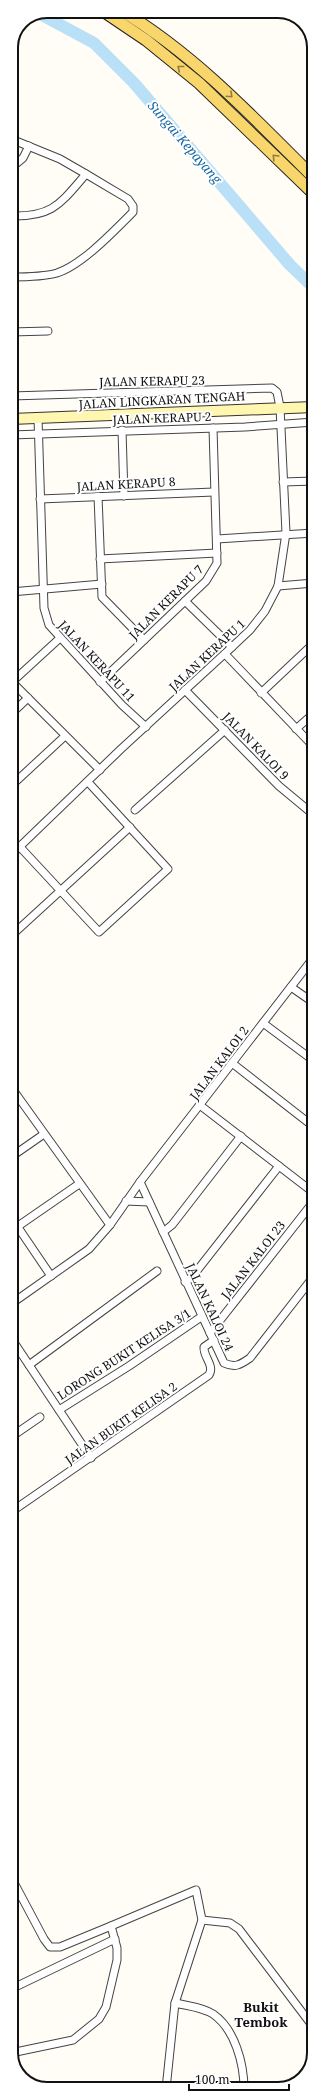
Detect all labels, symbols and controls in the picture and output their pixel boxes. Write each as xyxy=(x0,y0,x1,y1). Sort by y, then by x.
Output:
one-way arrow xyxy=(178,66,185,73)
one-way arrow xyxy=(225,90,232,97)
water label: Sungai Kepayang xyxy=(144,97,226,188)
one-way arrow xyxy=(272,154,280,162)
street label: JALAN KERAPU 23 xyxy=(98,372,205,390)
street label: JALAN LINGKARAN TENGAH xyxy=(77,387,246,413)
street label: JALAN KERAPU 2 xyxy=(111,408,212,428)
street label: JALAN KERAPU 8 xyxy=(75,473,176,495)
street label: JALAN KERAPU 7 xyxy=(124,561,207,644)
street label: JALAN KERAPU 1 xyxy=(164,615,249,696)
street label: JALAN KERAPU 11 xyxy=(54,616,139,705)
street label: JALAN KALOI 9 xyxy=(218,708,293,784)
street label: JALAN KALOI 2 xyxy=(185,1023,252,1104)
street label: JALAN KALOI 23 xyxy=(216,1217,289,1304)
street label: JALAN KALOI 24 xyxy=(182,1259,238,1354)
street label: LORONG BUKIT KELISA 3/1 xyxy=(54,1304,194,1404)
street label: JALAN BUKIT KELISA 2 xyxy=(61,1378,180,1469)
district label: Bukit Tembok xyxy=(235,1998,288,2031)
scale bar xyxy=(189,2066,289,2092)
text: 100 m xyxy=(195,2071,230,2088)

